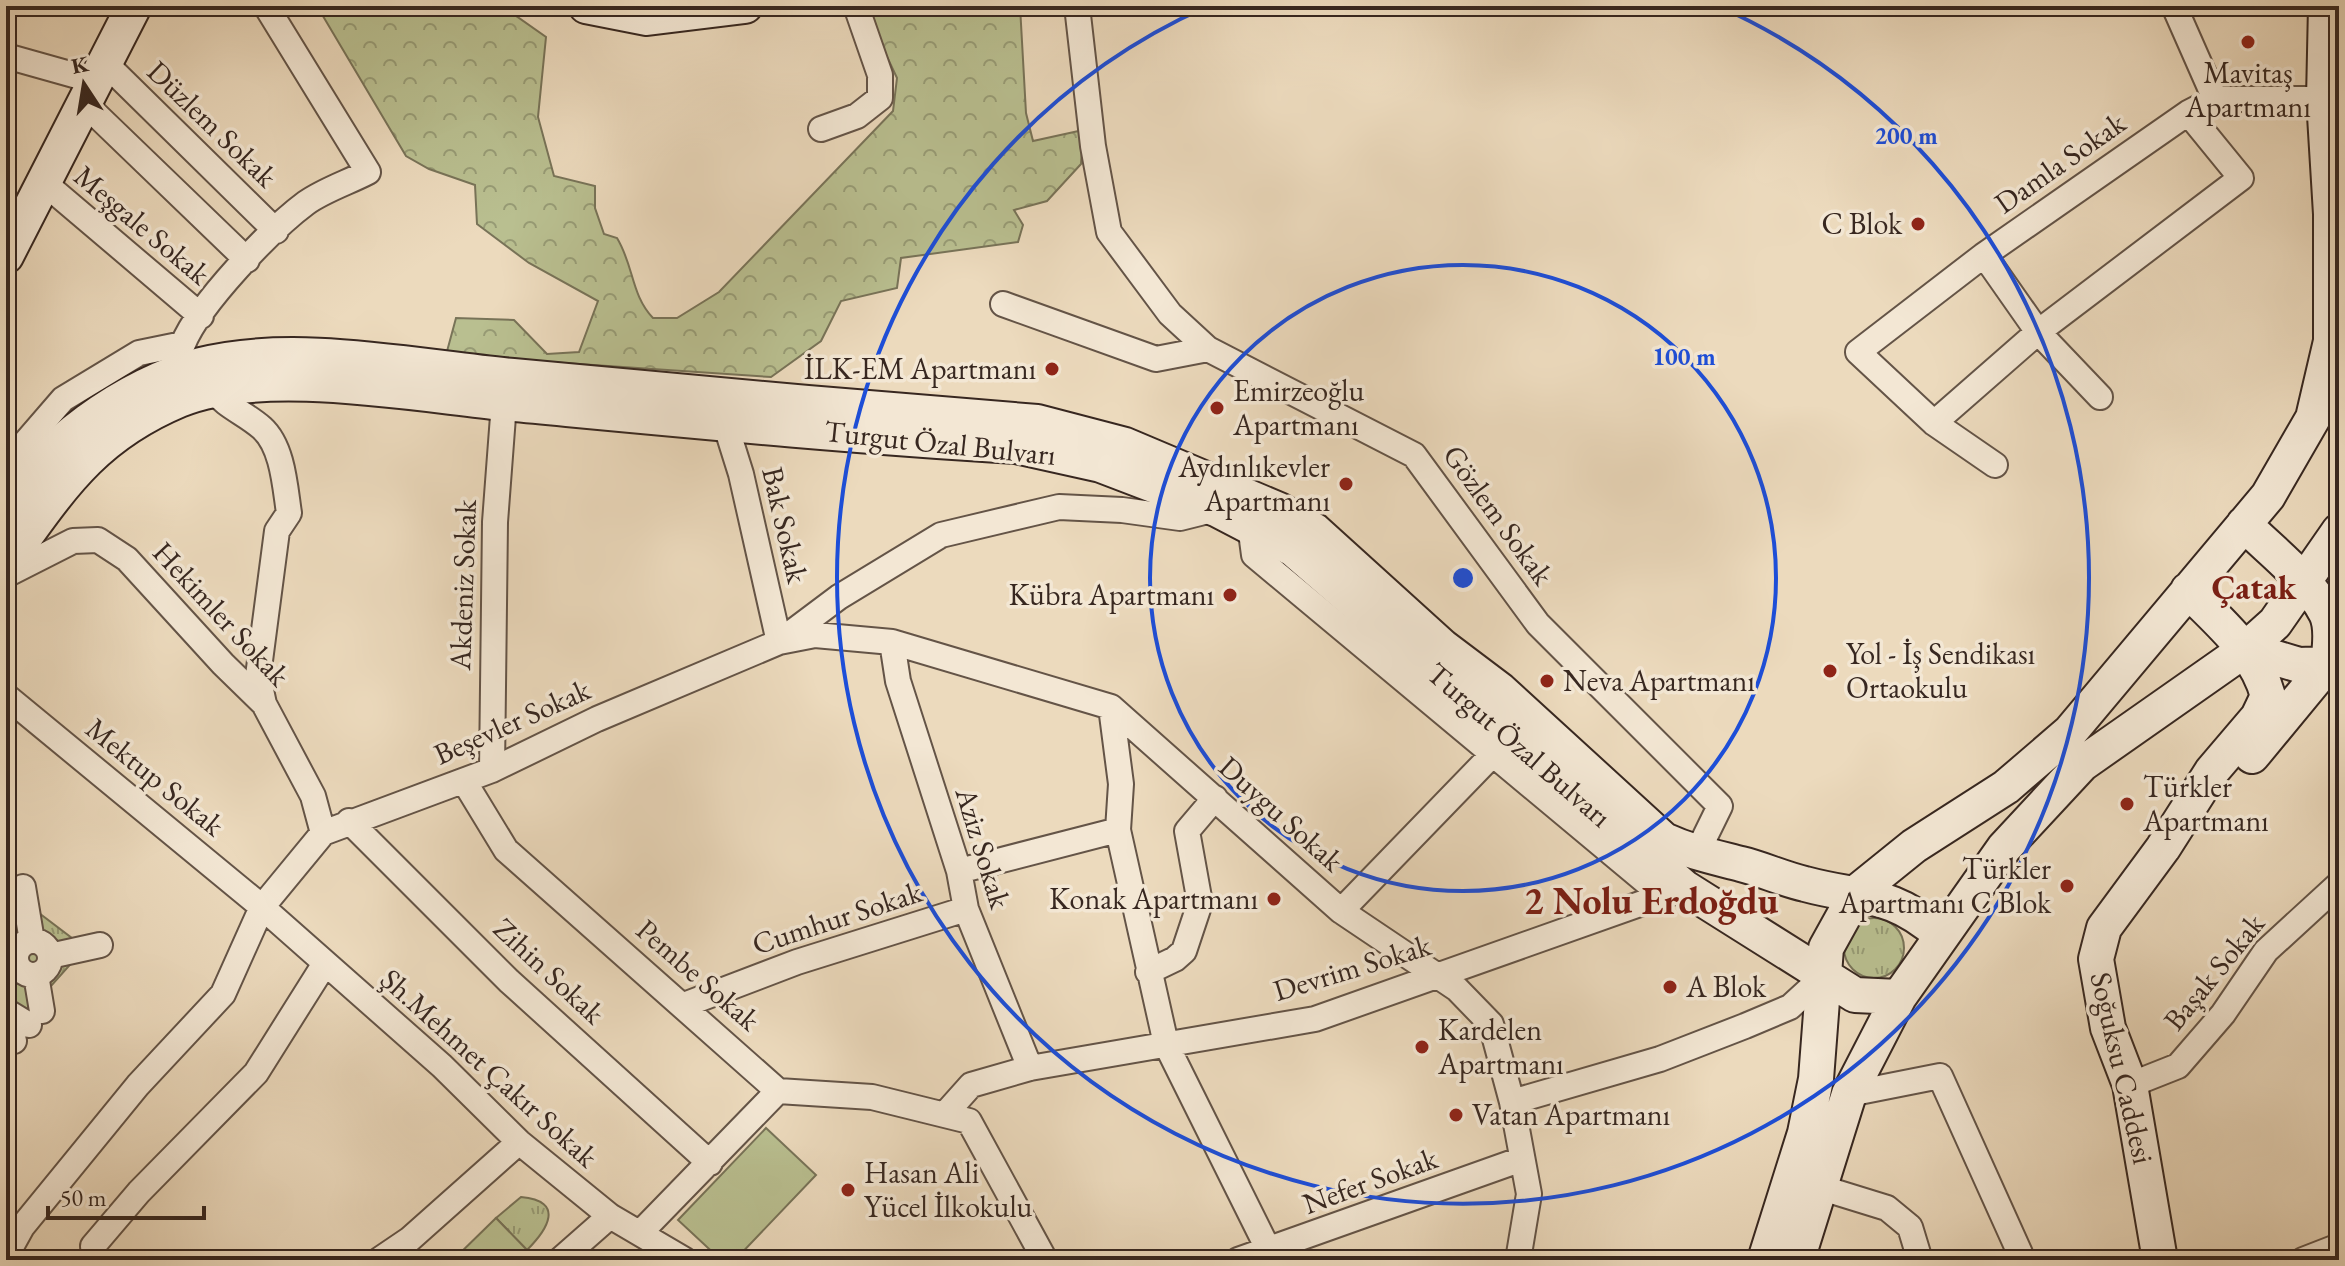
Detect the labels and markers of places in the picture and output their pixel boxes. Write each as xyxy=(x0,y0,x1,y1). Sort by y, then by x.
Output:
marker: Mavitaş Apartmanı xyxy=(2239,33,2257,51)
place label: Mavitaş Apartmanı xyxy=(2184,53,2311,126)
place label: C Blok xyxy=(1821,204,1903,243)
marker: C Blok xyxy=(1909,215,1927,233)
place label: İLK-EM Apartmanı xyxy=(804,349,1036,388)
marker: İLK-EM Apartmanı xyxy=(1043,360,1061,378)
place label: Emirzeoğlu Apartmanı xyxy=(1232,371,1364,444)
marker: Emirzeoğlu Apartmanı xyxy=(1208,399,1226,417)
place label: Aydınlıkevler Apartmanı xyxy=(1177,447,1330,520)
marker: Aydınlıkevler Apartmanı xyxy=(1337,475,1355,493)
centre of rings xyxy=(1449,564,1477,592)
place label: Kübra Apartmanı xyxy=(1009,575,1214,614)
marker: Kübra Apartmanı xyxy=(1221,586,1239,604)
place label: Yol - İş Sendikası Ortaokulu xyxy=(1846,634,2035,707)
place label: Neva Apartmanı xyxy=(1563,661,1755,700)
marker: Yol - İş Sendikası Ortaokulu xyxy=(1821,662,1839,680)
marker: Neva Apartmanı xyxy=(1538,672,1556,690)
place label: Türkler Apartmanı xyxy=(2142,767,2269,840)
marker: Türkler Apartmanı xyxy=(2118,795,2136,813)
place label: Türkler Apartmanı C Blok xyxy=(1838,849,2052,922)
marker: Türkler Apartmanı C Blok xyxy=(2058,877,2076,895)
place label: Konak Apartmanı xyxy=(1049,879,1258,918)
marker: Konak Apartmanı xyxy=(1265,890,1283,908)
place label: A Blok xyxy=(1685,967,1767,1006)
marker: A Blok xyxy=(1661,978,1679,996)
place label: Kardelen Apartmanı xyxy=(1437,1010,1564,1083)
marker: Kardelen Apartmanı xyxy=(1413,1038,1431,1056)
place label: Vatan Apartmanı xyxy=(1472,1095,1670,1134)
marker: Vatan Apartmanı xyxy=(1447,1106,1465,1124)
place label: Hasan Ali Yücel İlkokulu xyxy=(864,1153,1033,1226)
marker: Hasan Ali Yücel İlkokulu xyxy=(839,1181,857,1199)

